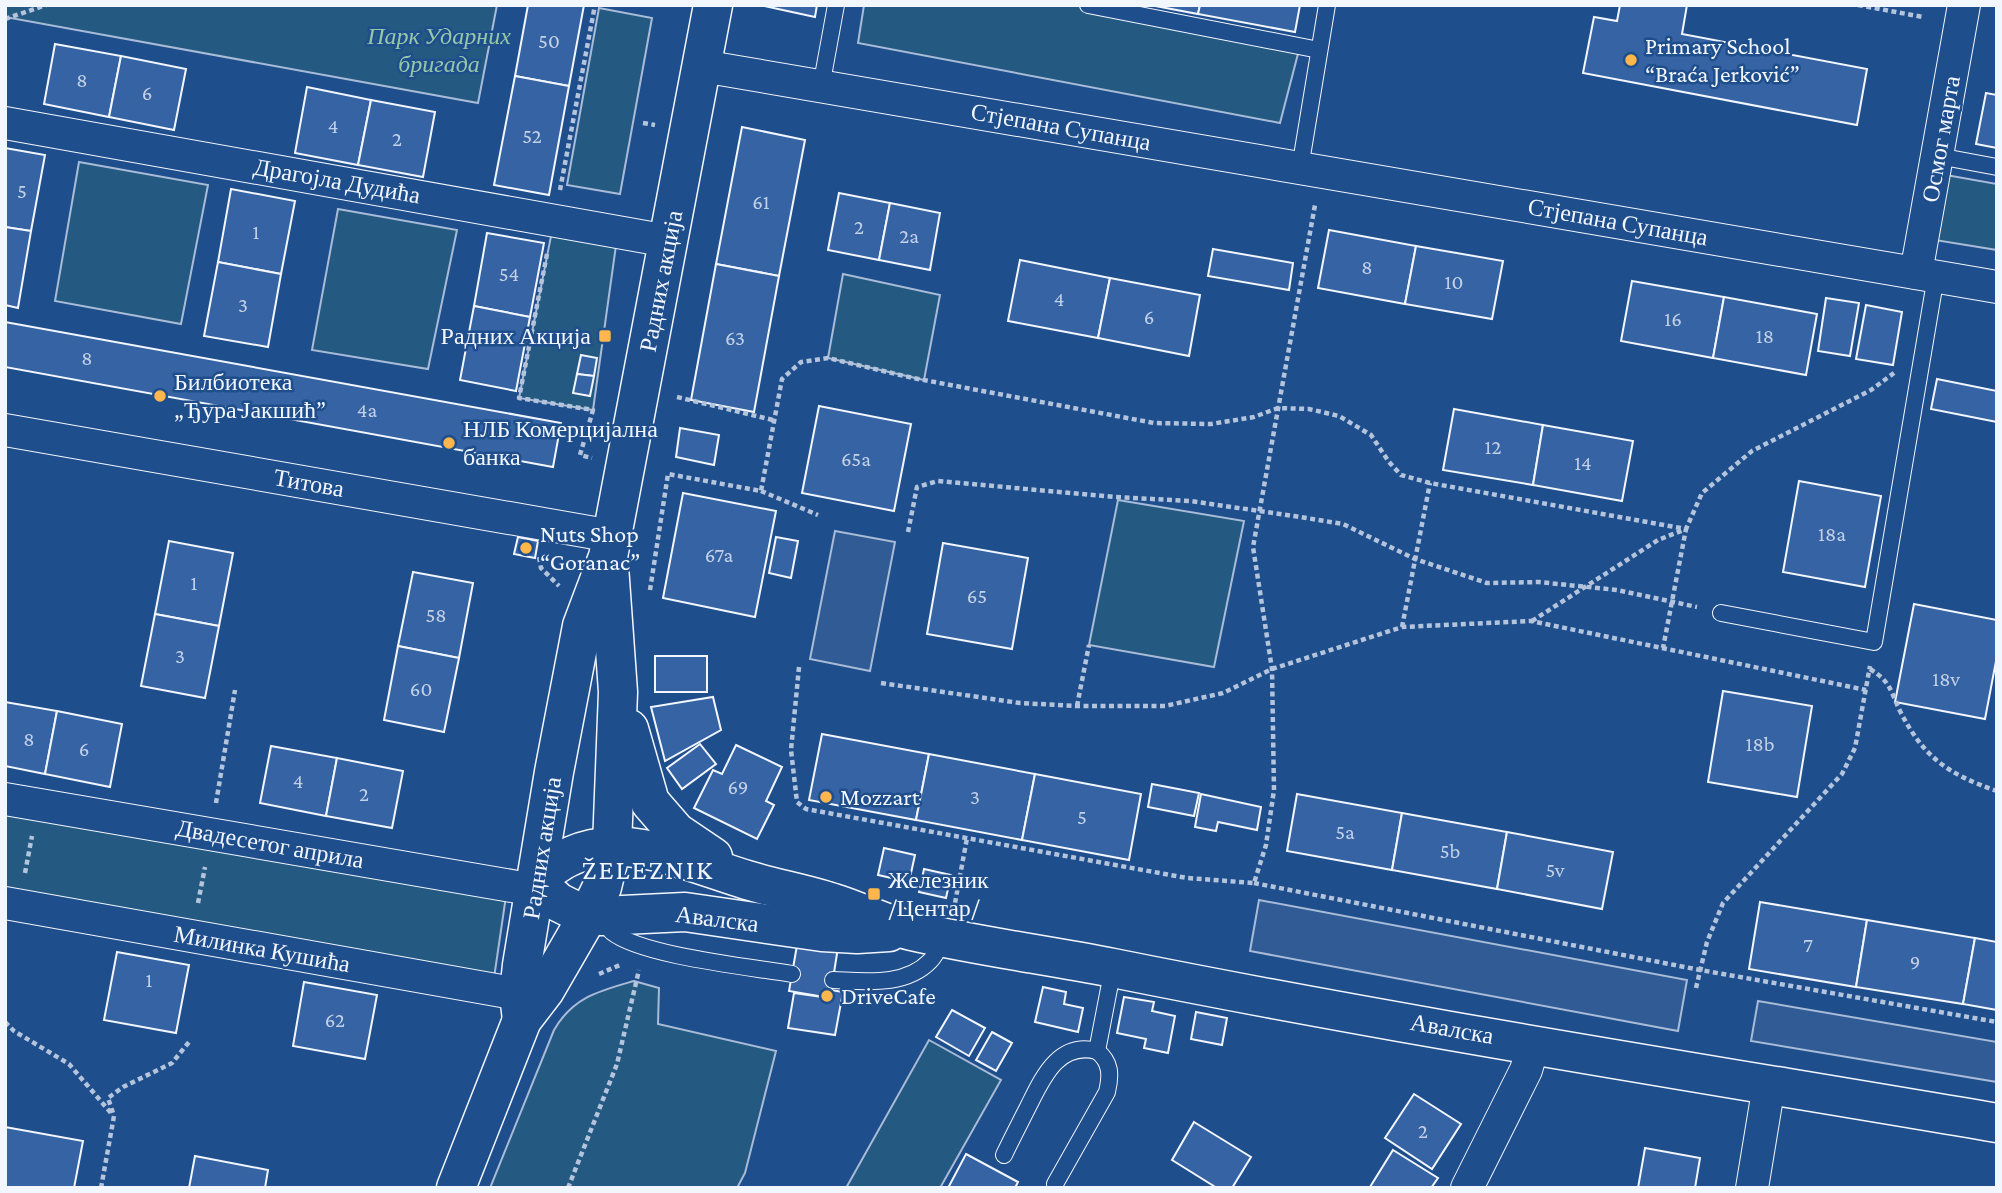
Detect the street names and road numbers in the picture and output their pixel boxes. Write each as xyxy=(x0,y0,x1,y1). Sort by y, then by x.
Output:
street label: Осмог марта xyxy=(1916,73,1965,204)
street label: Стјепана Супанца xyxy=(969,97,1154,156)
street label: Драгојла Дудића xyxy=(252,153,423,209)
street label: Стјепана Супанца xyxy=(1526,192,1711,251)
street label: Радних акција xyxy=(634,207,688,354)
street label: Титова xyxy=(272,463,347,502)
street label: Радних акција xyxy=(517,774,566,921)
street label: Двадесетог априла xyxy=(174,814,366,873)
street label: Авалска xyxy=(674,900,761,937)
street label: Милинка Кушића xyxy=(172,920,353,977)
street label: Авалска xyxy=(1408,1008,1496,1049)

